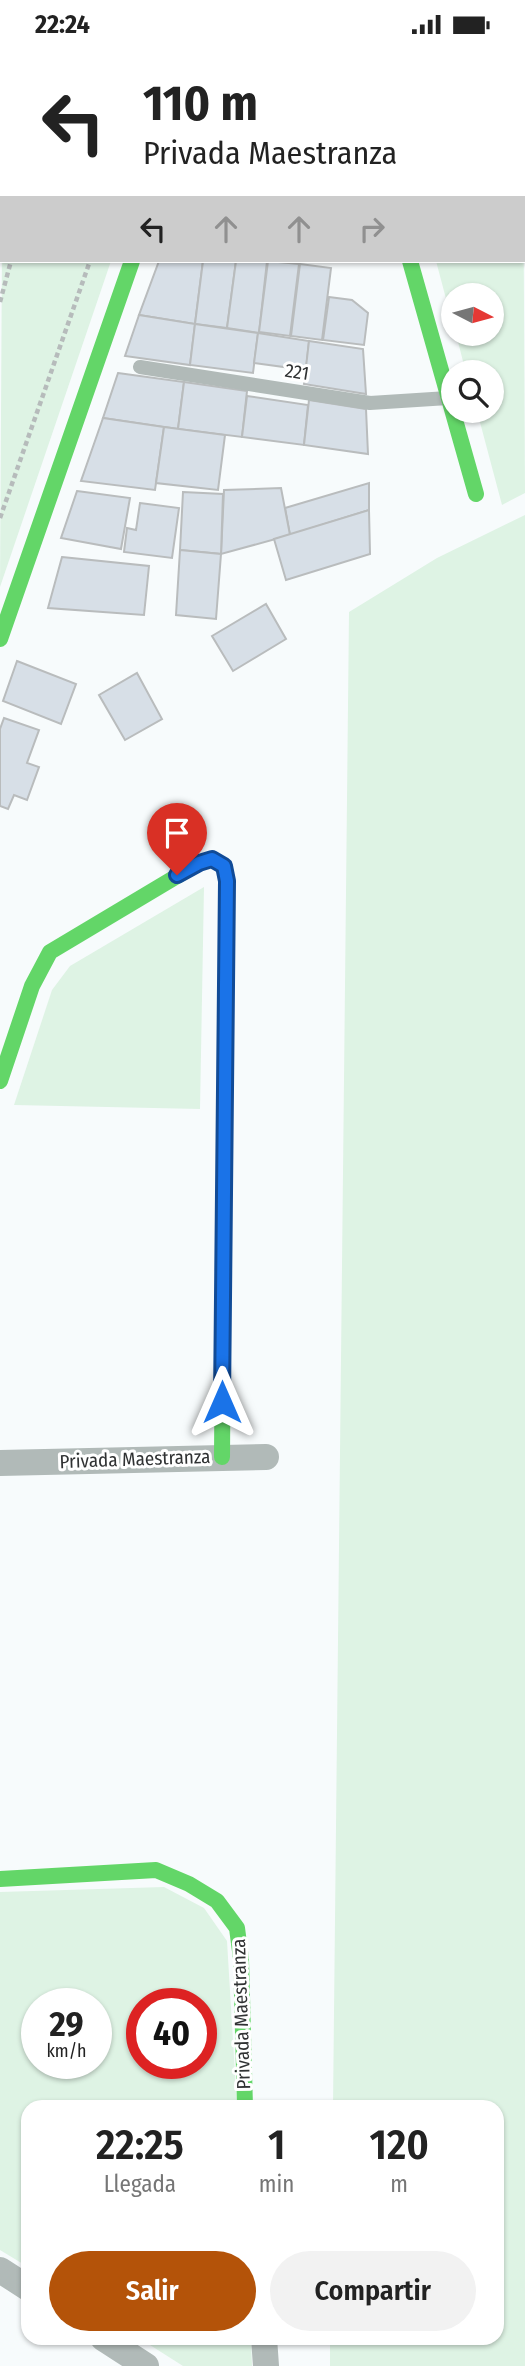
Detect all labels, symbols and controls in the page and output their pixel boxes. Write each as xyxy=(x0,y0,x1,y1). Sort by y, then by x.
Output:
text: 22:24 xyxy=(35,9,90,40)
text: 110 m xyxy=(143,74,258,133)
icon: left xyxy=(28,77,119,168)
text: Privada Maestranza xyxy=(143,134,397,172)
icon: left xyxy=(134,210,172,248)
icon: ahead xyxy=(207,210,245,248)
icon: ahead xyxy=(280,210,318,248)
icon: right xyxy=(353,210,391,248)
north arrow xyxy=(441,283,504,347)
map controls xyxy=(441,283,504,423)
street label: 221 xyxy=(283,359,311,385)
button: search xyxy=(441,360,504,423)
pin xyxy=(147,803,207,875)
icon: arrive xyxy=(158,814,196,852)
position arrow xyxy=(185,1365,259,1439)
street label: Privada Maestranza xyxy=(59,1445,211,1473)
street label: Privada Maestranza xyxy=(227,1938,255,2090)
speed limit sign: 40 xyxy=(126,1988,217,2079)
text: 29 xyxy=(49,2003,84,2045)
text: km/h xyxy=(46,2040,87,2062)
text: 22:25 xyxy=(96,2120,184,2170)
text: 1 xyxy=(268,2120,285,2170)
text: 120 xyxy=(370,2120,429,2170)
text: Llegada xyxy=(104,2170,176,2198)
text: min xyxy=(259,2170,294,2198)
text: m xyxy=(390,2170,408,2198)
button: Salir xyxy=(49,2251,256,2331)
button: Compartir xyxy=(270,2251,476,2331)

